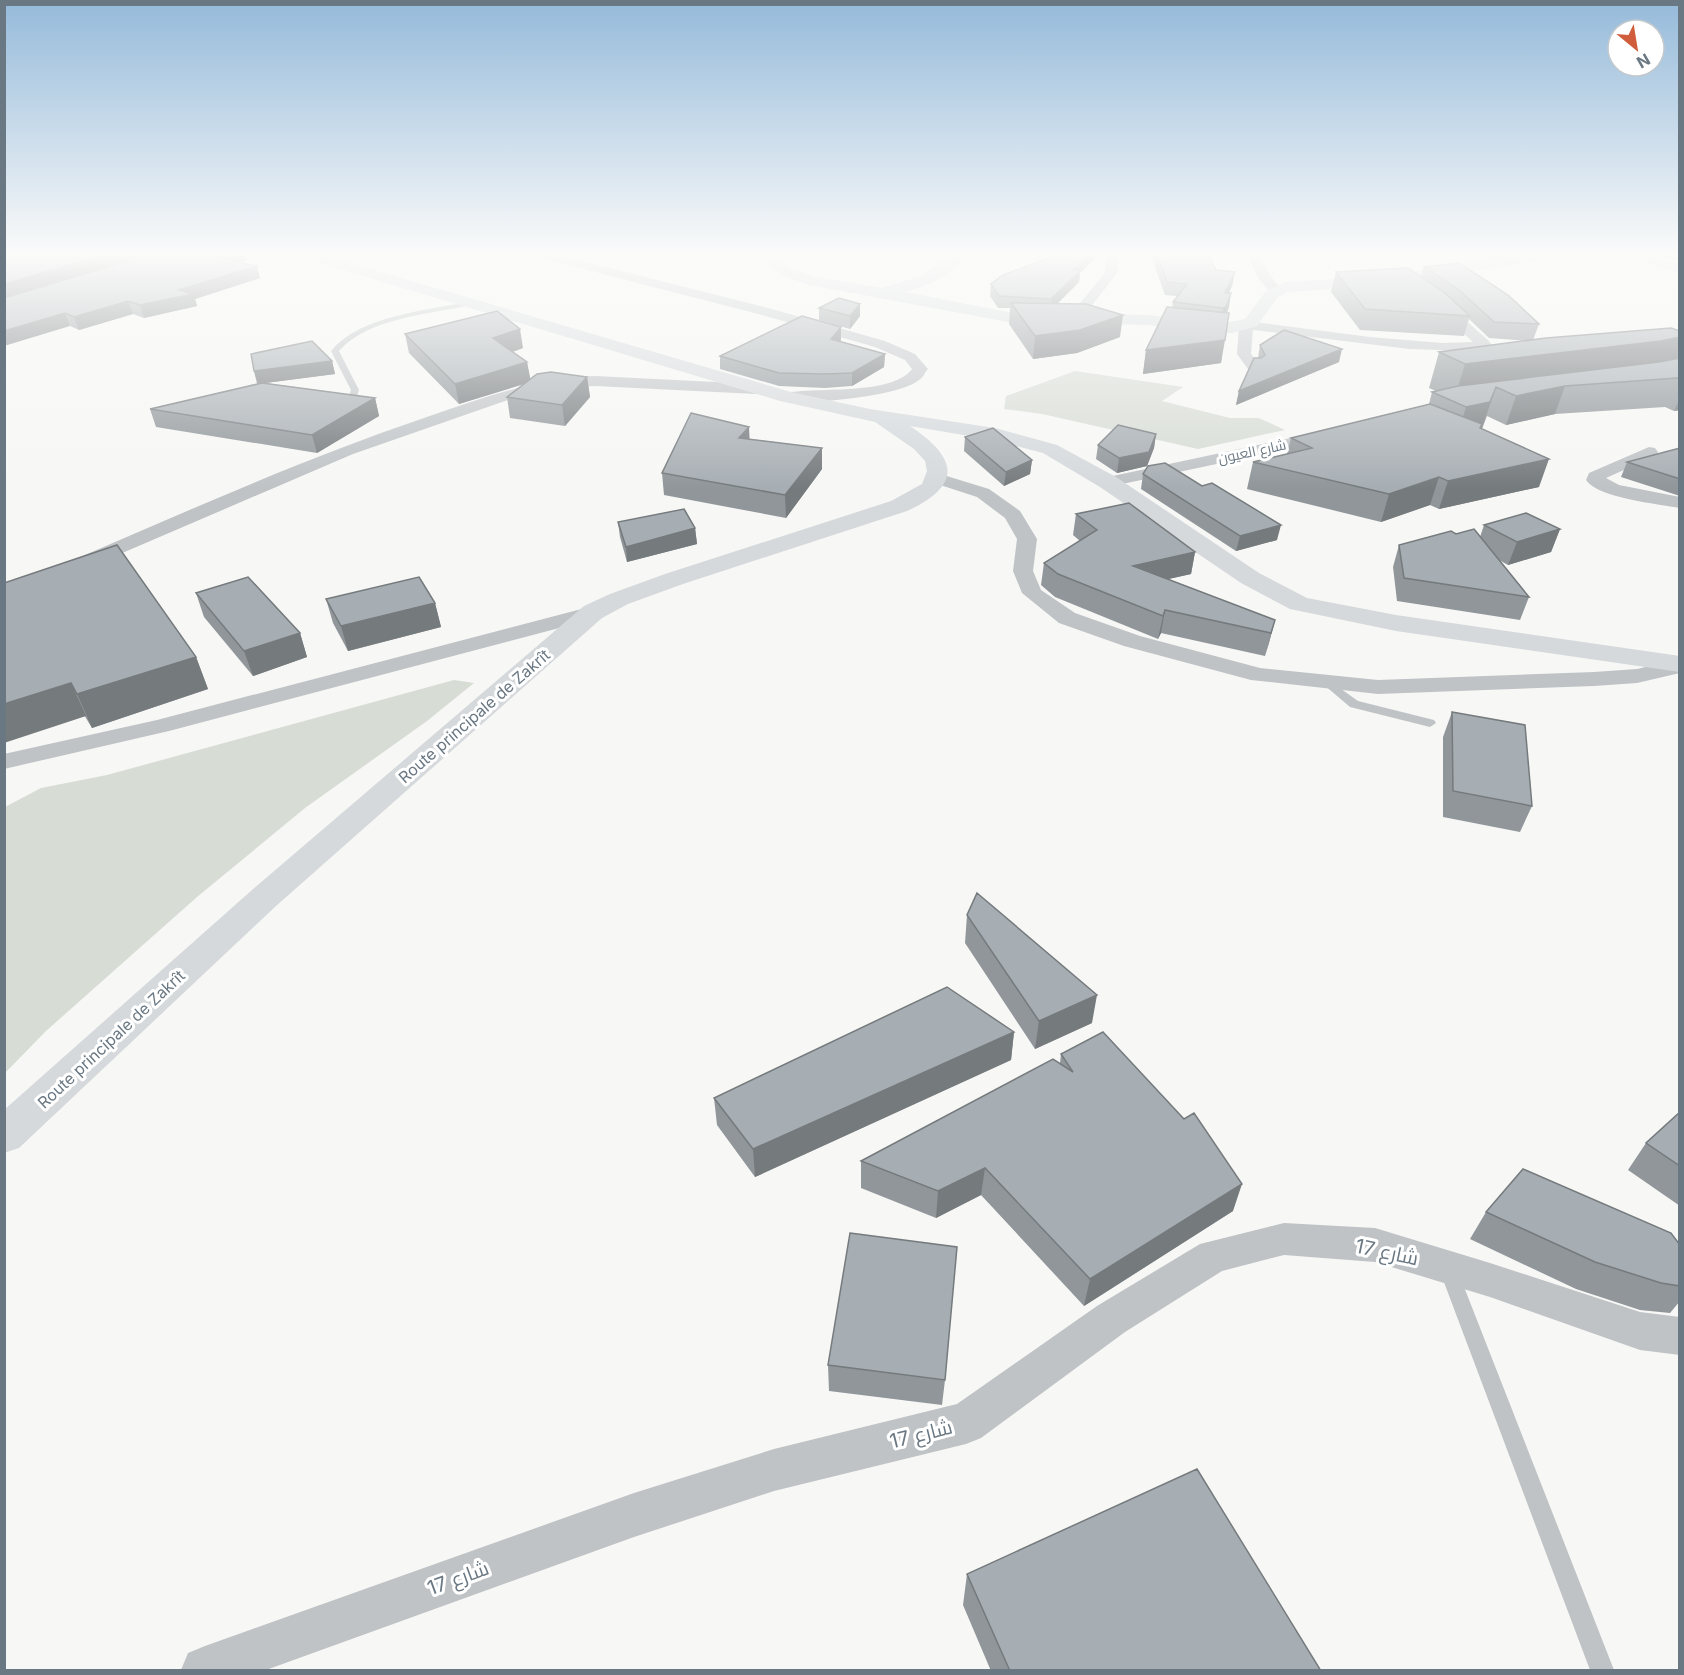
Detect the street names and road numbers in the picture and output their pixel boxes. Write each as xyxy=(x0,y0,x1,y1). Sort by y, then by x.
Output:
street label: شارع العيون xyxy=(1216,436,1288,467)
street label: Route principale de Zakrît xyxy=(394,645,554,787)
street label: Route principale de Zakrît xyxy=(33,966,189,1112)
street label: شارع 17 xyxy=(1353,1234,1421,1272)
street label: شارع 17 xyxy=(887,1415,955,1455)
street label: شارع 17 xyxy=(424,1556,493,1602)

